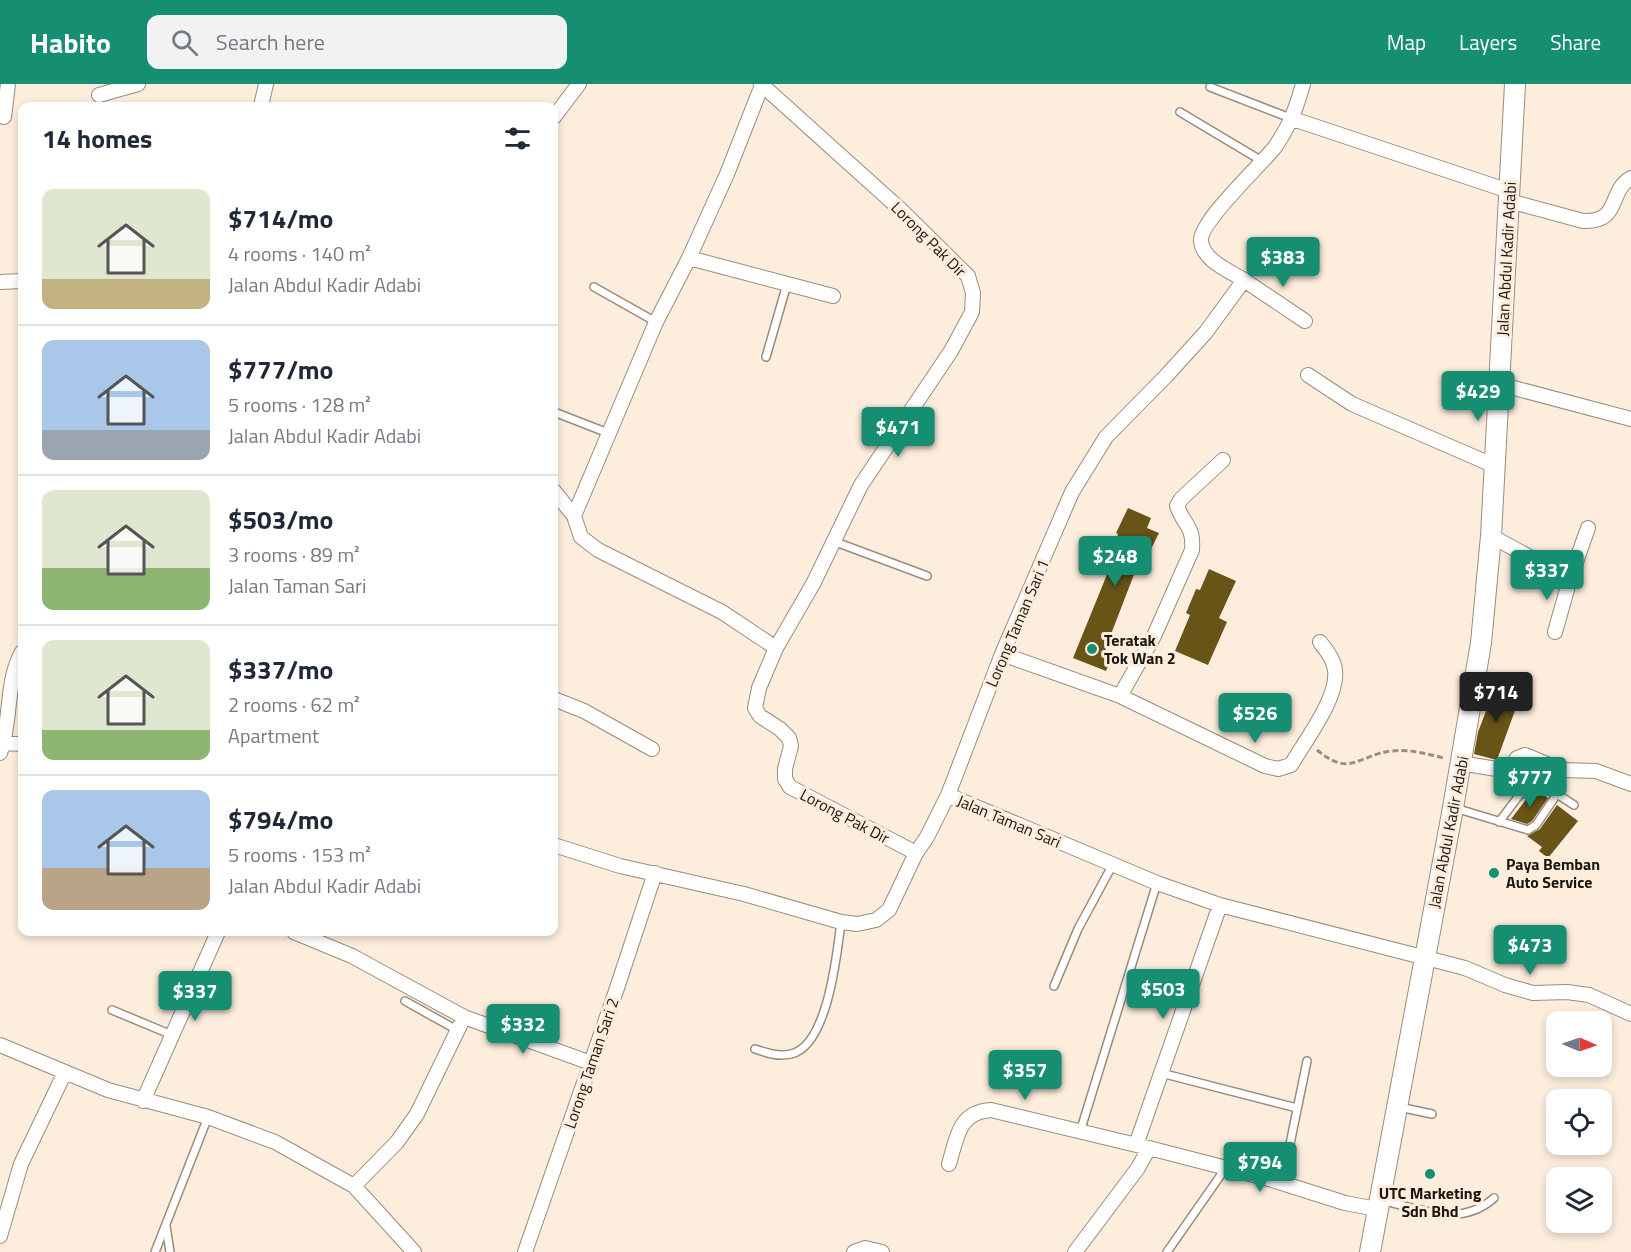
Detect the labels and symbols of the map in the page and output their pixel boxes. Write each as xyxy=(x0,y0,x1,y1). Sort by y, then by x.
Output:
street label: Jalan Abdul Kadir Adabi xyxy=(1490,181,1522,337)
street label: Lorong Pak Dir xyxy=(886,196,973,283)
pin: $383 xyxy=(1247,237,1319,288)
pin: $429 xyxy=(1442,371,1514,422)
pin: $471 xyxy=(862,407,934,458)
pin: $248 xyxy=(1079,536,1151,587)
pin: $337 xyxy=(1511,550,1583,601)
street label: Lorong Taman Sari 1 xyxy=(979,555,1055,691)
place label: Teratak Tok Wan 2 xyxy=(1104,628,1176,670)
marker: Teratak Tok Wan 2 xyxy=(1085,642,1099,656)
pin: $714 xyxy=(1460,672,1532,723)
pin: $526 xyxy=(1219,693,1291,744)
street label: Jalan Abdul Kadir Adabi xyxy=(1421,754,1475,910)
pin: $777 xyxy=(1494,757,1566,808)
street label: Lorong Pak Dir xyxy=(796,782,894,850)
street label: Jalan Taman Sari xyxy=(953,788,1065,854)
place label: Paya Bemban Auto Service xyxy=(1506,852,1600,894)
marker: Paya Bemban Auto Service xyxy=(1487,866,1501,880)
pin: $473 xyxy=(1494,925,1566,976)
pin: $503 xyxy=(1127,969,1199,1020)
pin: $337 xyxy=(159,971,231,1022)
street label: Lorong Taman Sari 2 xyxy=(557,994,625,1132)
pin: $332 xyxy=(487,1004,559,1055)
north arrow xyxy=(1546,1011,1612,1077)
pin: $357 xyxy=(989,1050,1061,1101)
pin: $794 xyxy=(1224,1142,1296,1193)
marker: UTC Marketing Sdn Bhd xyxy=(1423,1167,1437,1181)
place label: UTC Marketing Sdn Bhd xyxy=(1379,1181,1482,1223)

